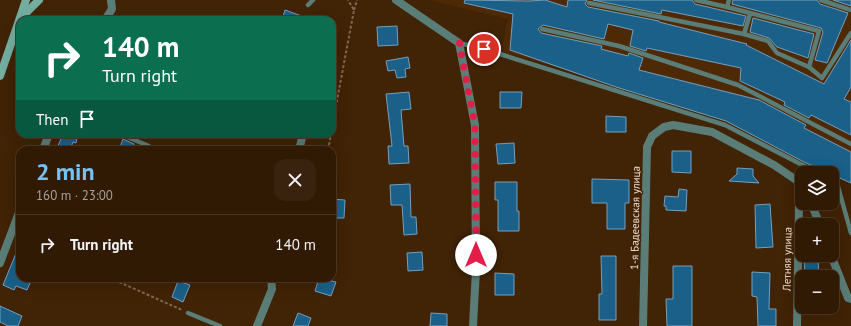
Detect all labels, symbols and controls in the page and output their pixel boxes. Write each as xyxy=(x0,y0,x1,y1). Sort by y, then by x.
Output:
text: 140 m xyxy=(102,28,179,65)
icon: right xyxy=(36,32,88,84)
pin xyxy=(467,32,501,66)
icon: arrive xyxy=(473,38,495,60)
text: Turn right xyxy=(102,64,177,87)
icon: arrive xyxy=(76,108,98,130)
text: Then xyxy=(36,110,68,129)
text: 2 min xyxy=(36,156,95,187)
button: close xyxy=(274,159,316,201)
street label: 1-я Бадеевская улица xyxy=(627,166,643,270)
map controls xyxy=(795,166,839,314)
button: layers xyxy=(795,166,839,210)
text: 160 m · 23:00 xyxy=(36,187,113,204)
button: + xyxy=(795,218,839,262)
street label: Летняя улица xyxy=(779,227,795,292)
icon: right xyxy=(36,234,58,256)
position arrow xyxy=(455,234,497,276)
text: Turn right xyxy=(70,235,133,254)
text: 140 m xyxy=(275,235,316,254)
button: − xyxy=(795,270,839,314)

